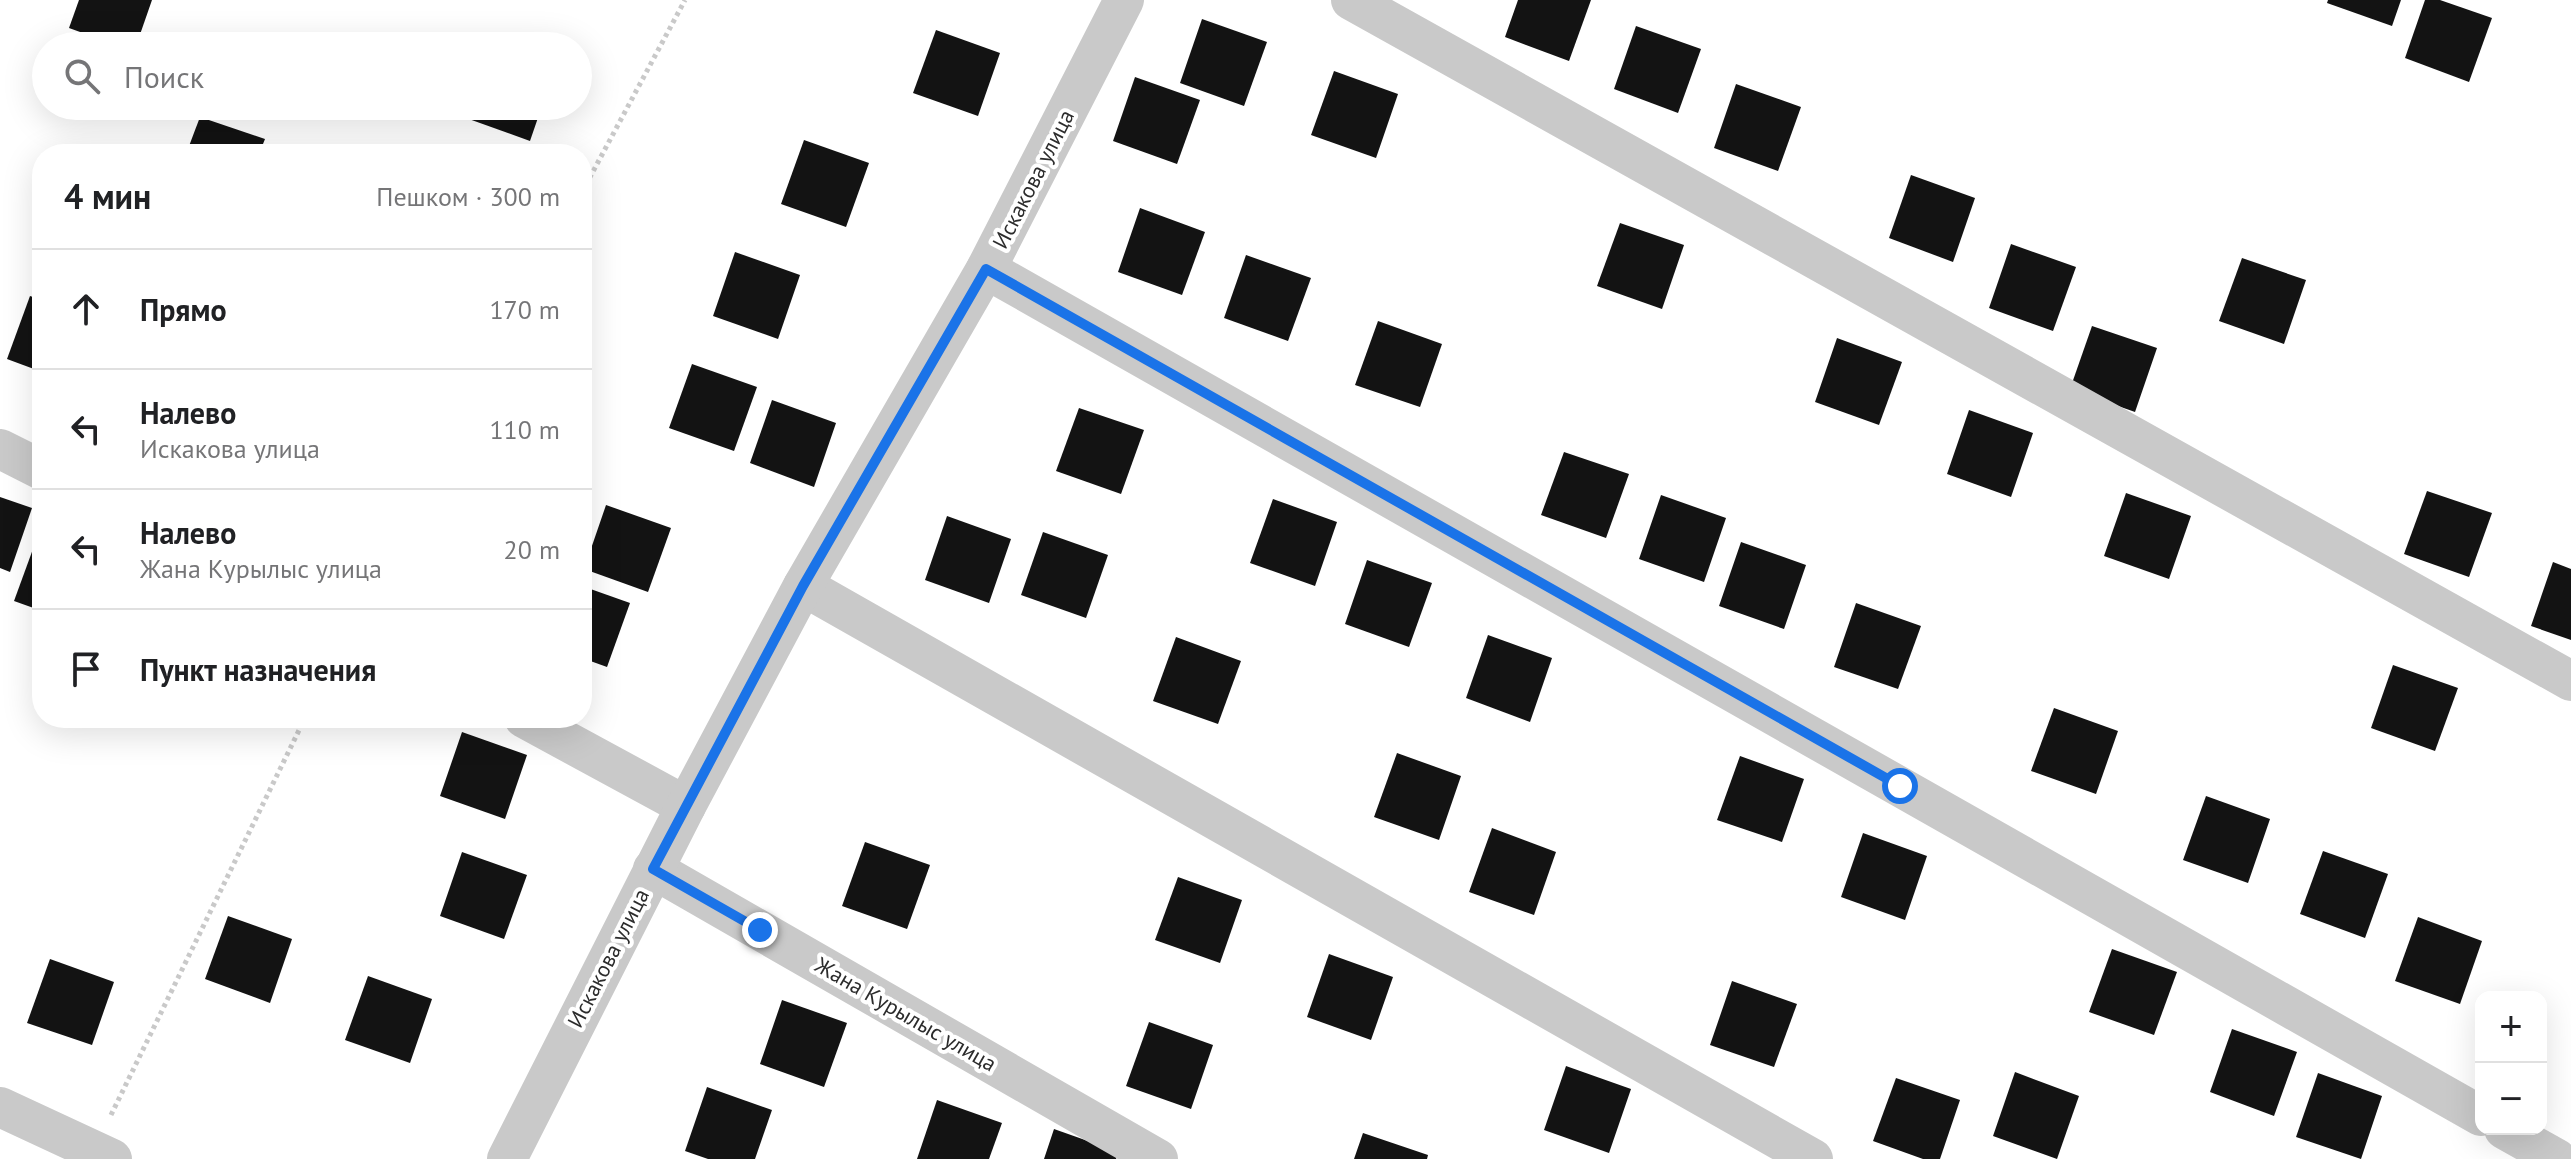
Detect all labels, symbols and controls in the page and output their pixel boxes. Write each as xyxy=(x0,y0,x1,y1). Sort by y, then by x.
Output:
search box xyxy=(32,32,592,120)
icon: search xyxy=(60,54,104,98)
text: Поиск xyxy=(124,57,204,96)
street label: Искакова улица xyxy=(986,105,1080,253)
text: 4 мин xyxy=(64,174,151,218)
text: Пешком · 300 m xyxy=(376,180,560,213)
icon: ahead xyxy=(64,287,108,331)
text: Прямо xyxy=(140,290,227,329)
text: 170 m xyxy=(489,293,560,326)
text: Налево xyxy=(140,393,236,432)
icon: left xyxy=(64,407,108,451)
text: 110 m xyxy=(489,413,560,446)
text: Искакова улица xyxy=(140,432,320,465)
text: Налево xyxy=(140,513,236,552)
icon: left xyxy=(64,527,108,571)
text: 20 m xyxy=(504,533,560,566)
text: Жана Курылыс улица xyxy=(140,552,382,585)
icon: arrive xyxy=(64,647,108,691)
text: Пункт назначения xyxy=(140,650,376,689)
route start xyxy=(1882,768,1918,804)
street label: Искакова улица xyxy=(561,884,655,1032)
route end xyxy=(742,912,778,948)
street label: Жана Курылыс улица xyxy=(809,950,1002,1077)
map controls xyxy=(2475,991,2547,1135)
button: + xyxy=(2475,991,2547,1063)
button: − xyxy=(2475,1063,2547,1135)

